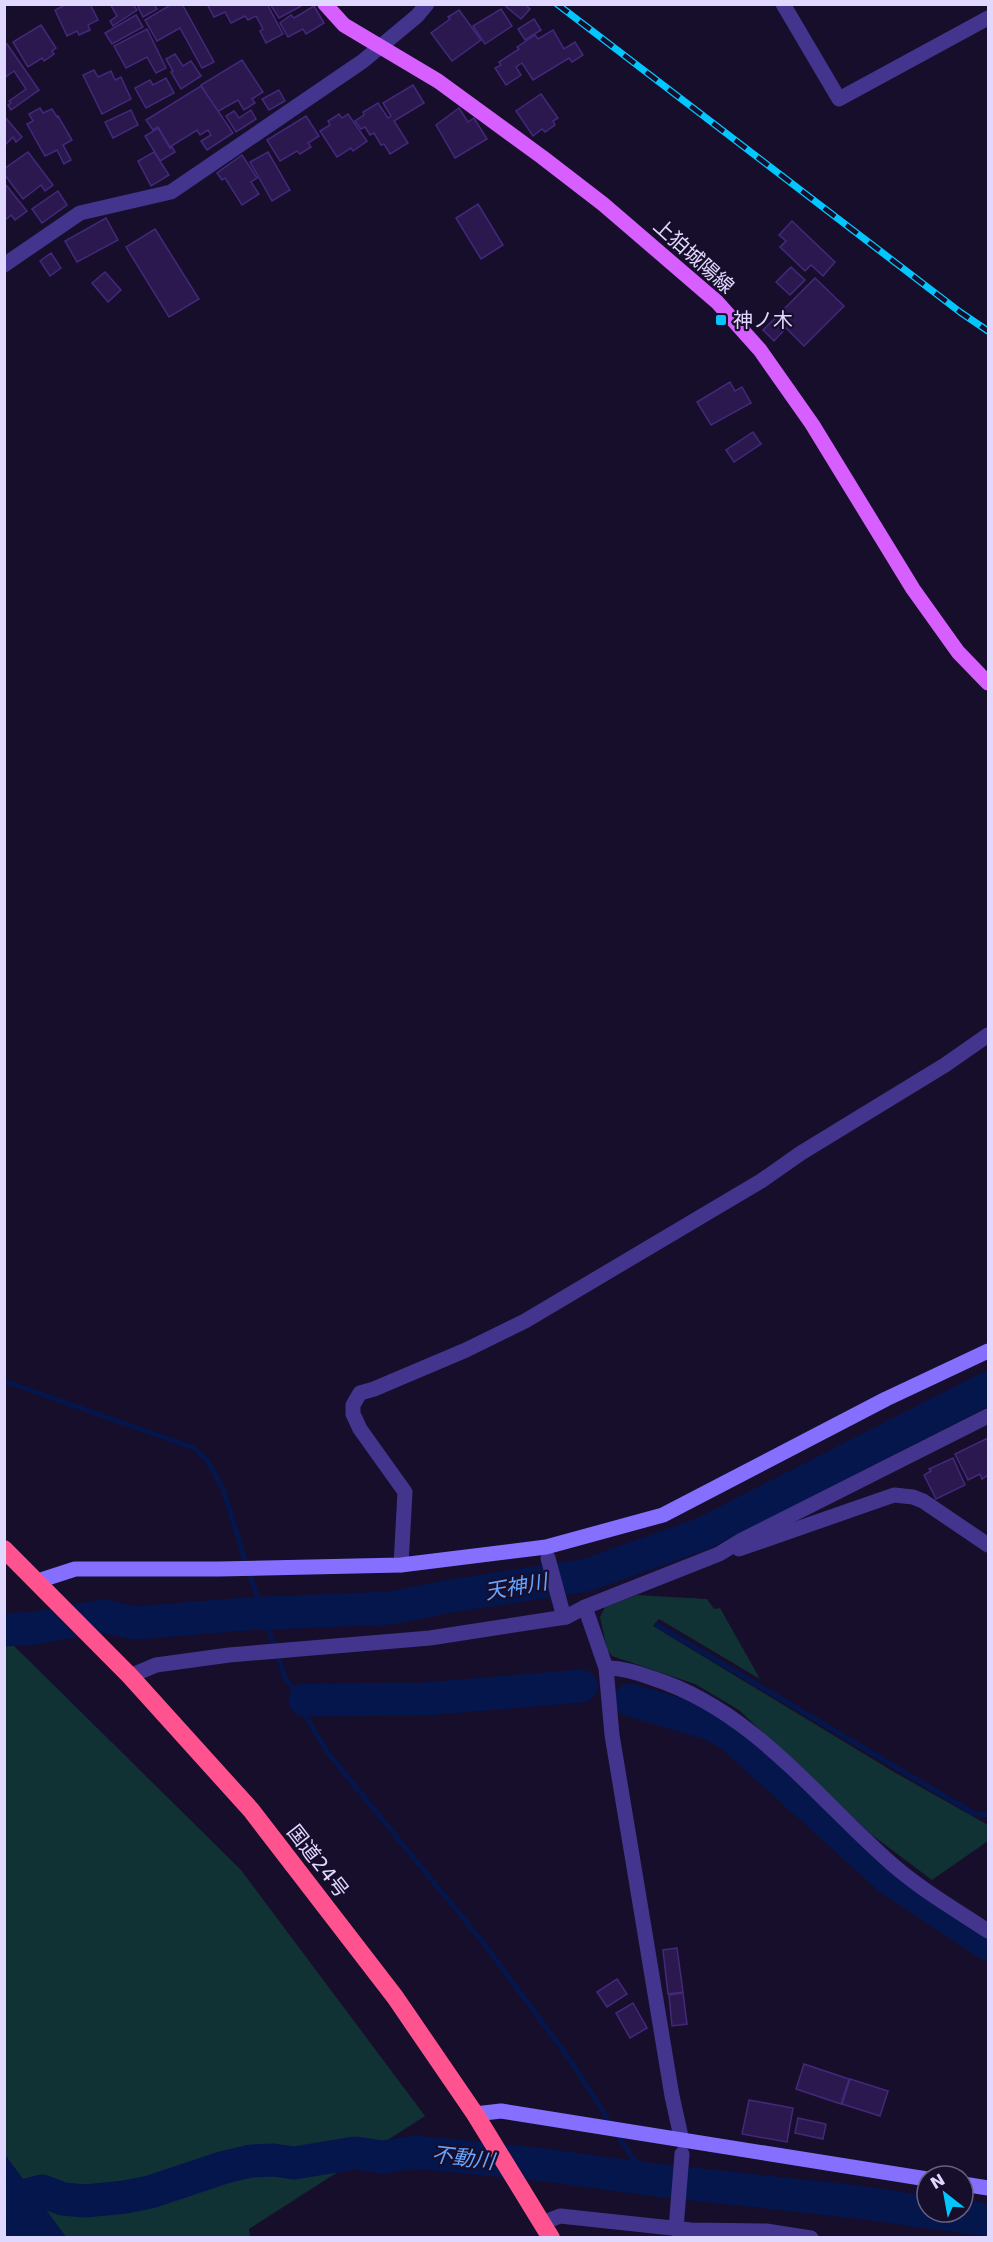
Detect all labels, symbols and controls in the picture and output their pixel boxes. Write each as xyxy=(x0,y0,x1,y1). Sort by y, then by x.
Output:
street label: 上狛城陽線 xyxy=(649,214,739,298)
place label: 神ノ木 xyxy=(733,308,793,332)
marker: 神ノ木 xyxy=(714,313,728,327)
water label: 天神川 xyxy=(483,1569,551,1604)
street label: 国道24号 xyxy=(282,1820,354,1902)
water label: 不動川 xyxy=(430,2142,498,2174)
north arrow xyxy=(915,2164,975,2224)
text: N xyxy=(927,2170,948,2193)

